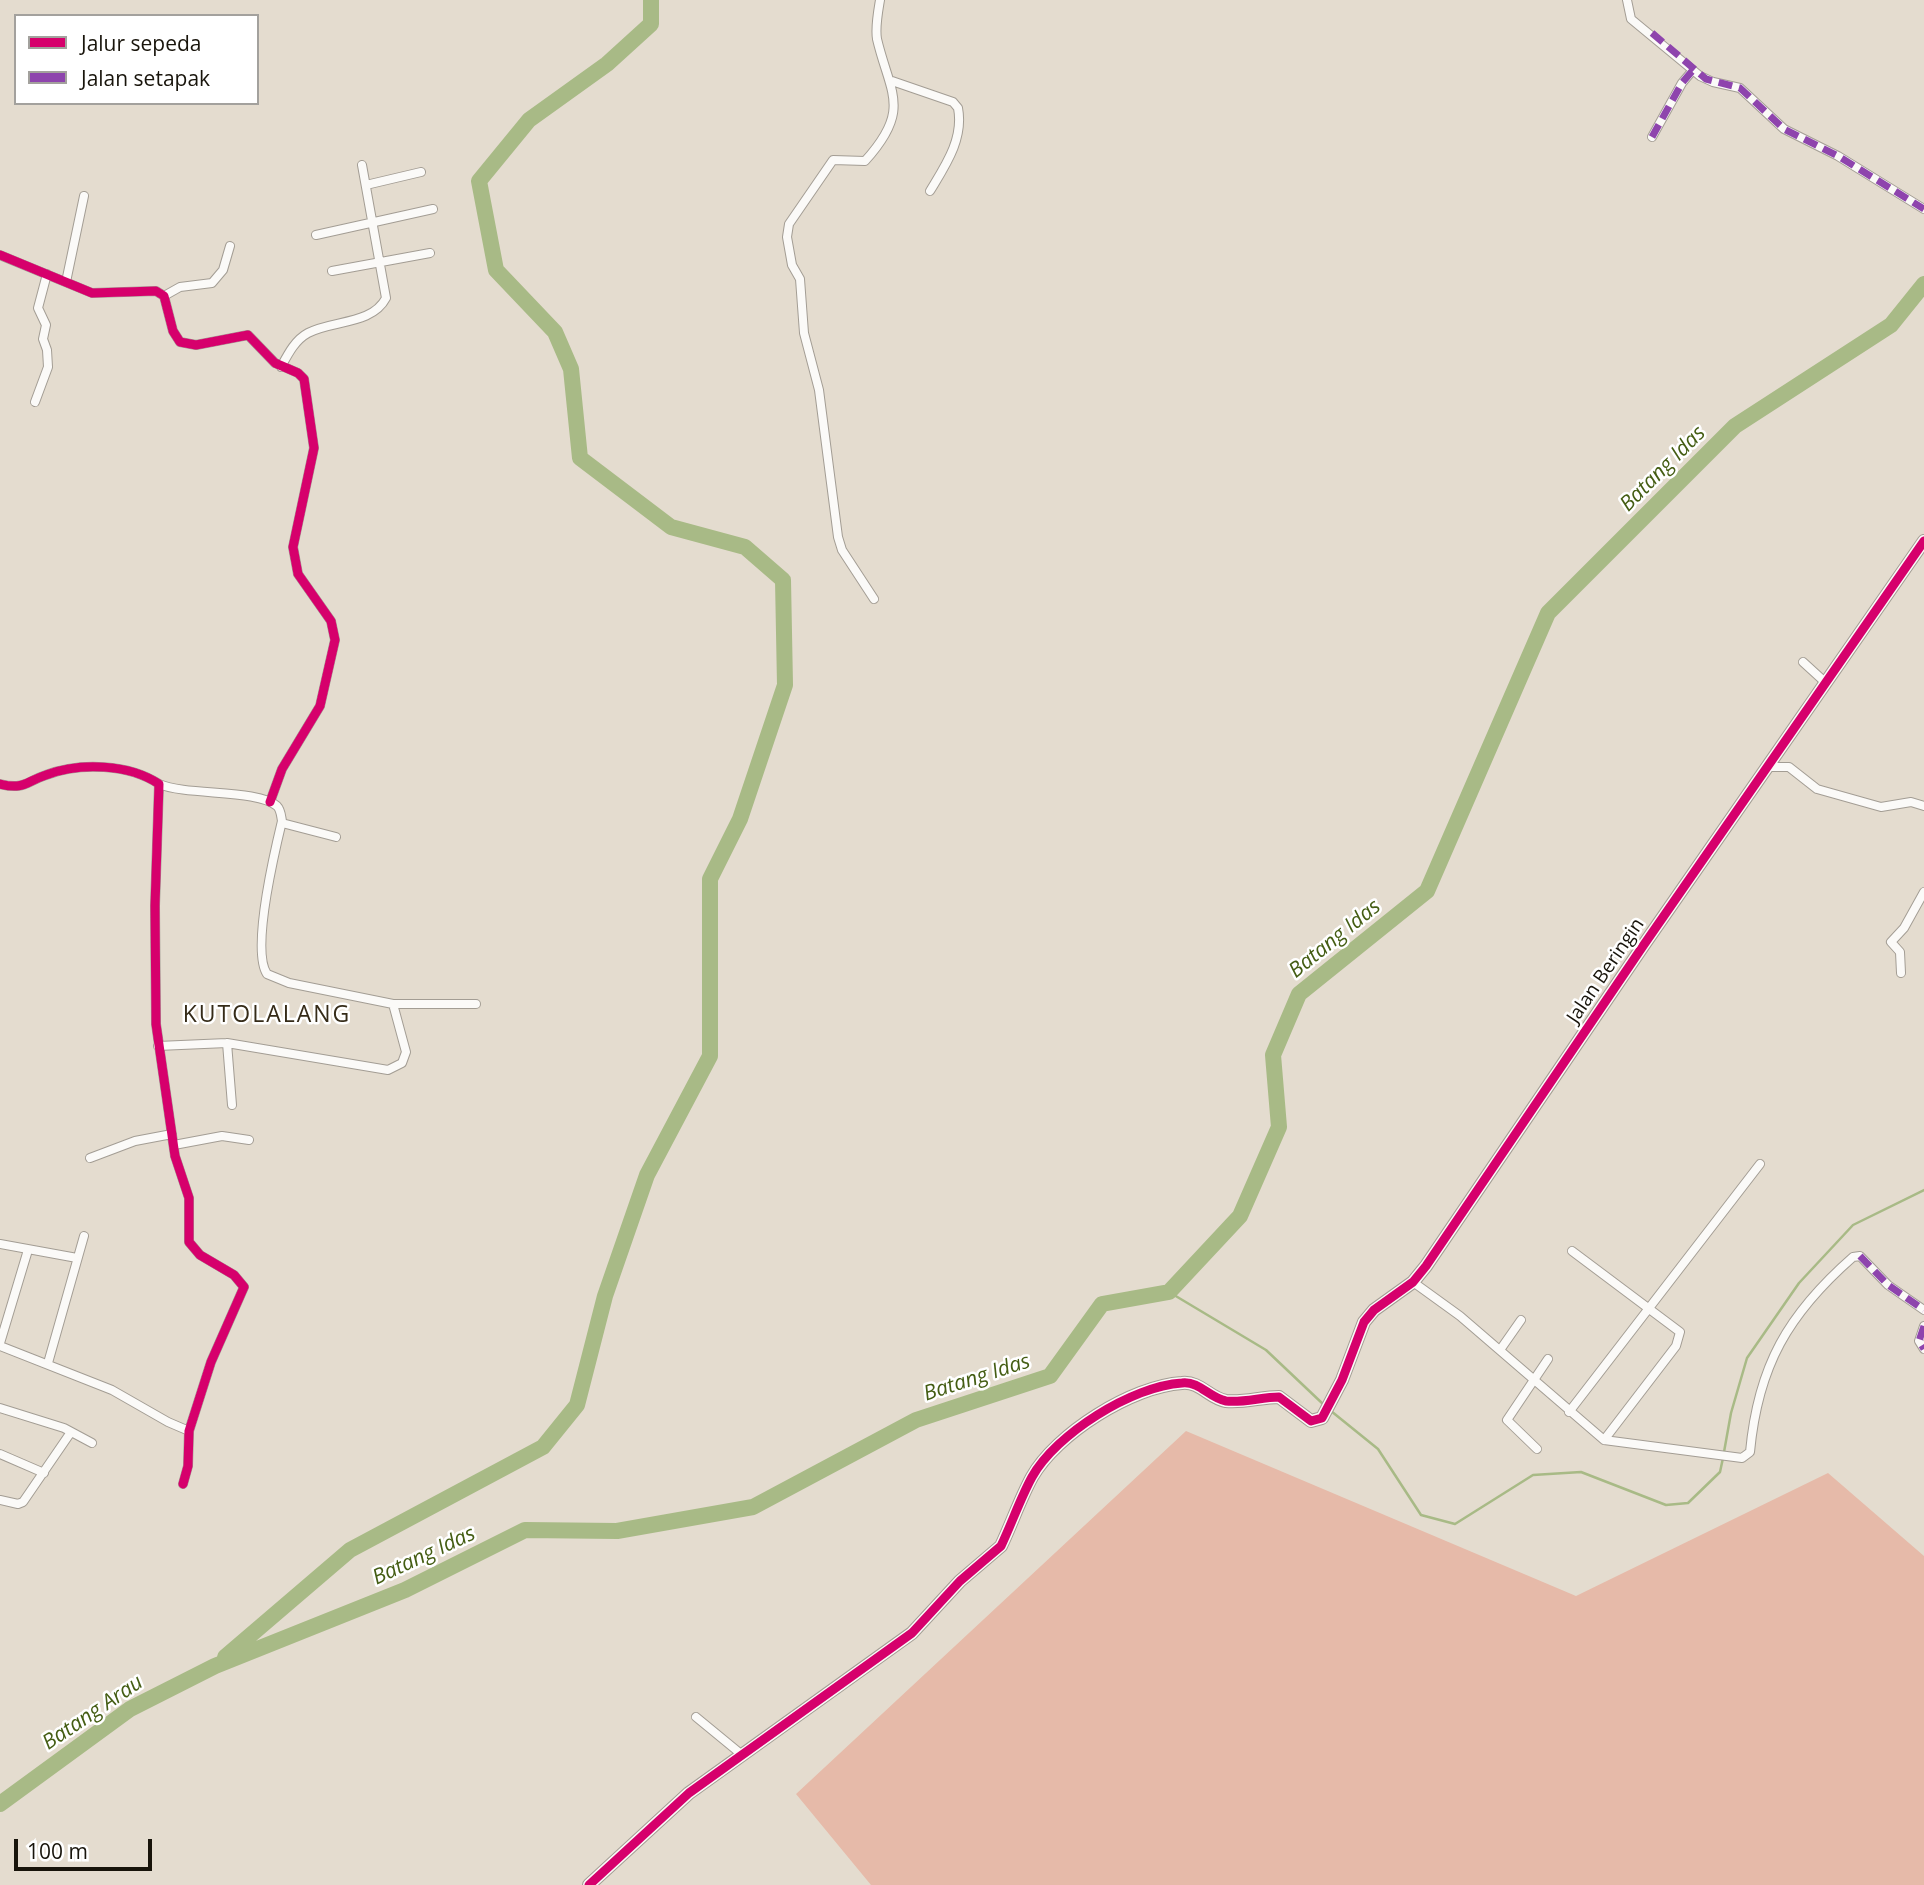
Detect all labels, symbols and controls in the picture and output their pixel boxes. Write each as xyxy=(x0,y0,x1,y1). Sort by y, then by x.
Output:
legend xyxy=(14,14,259,105)
text: Jalur sepeda xyxy=(81,29,201,57)
text: Jalan setapak xyxy=(81,64,210,92)
water label: Batang Idas xyxy=(1615,421,1711,517)
water label: Batang Idas xyxy=(1284,894,1386,984)
street label: Jalan Beringin xyxy=(1563,914,1649,1028)
district label: KUTOLALANG xyxy=(184,1001,350,1029)
water label: Batang Idas xyxy=(921,1349,1033,1407)
water label: Batang Idas xyxy=(369,1521,479,1591)
water label: Batang Arau xyxy=(38,1670,148,1756)
scale bar xyxy=(18,1826,156,1870)
text: 100 m xyxy=(27,1837,88,1865)

